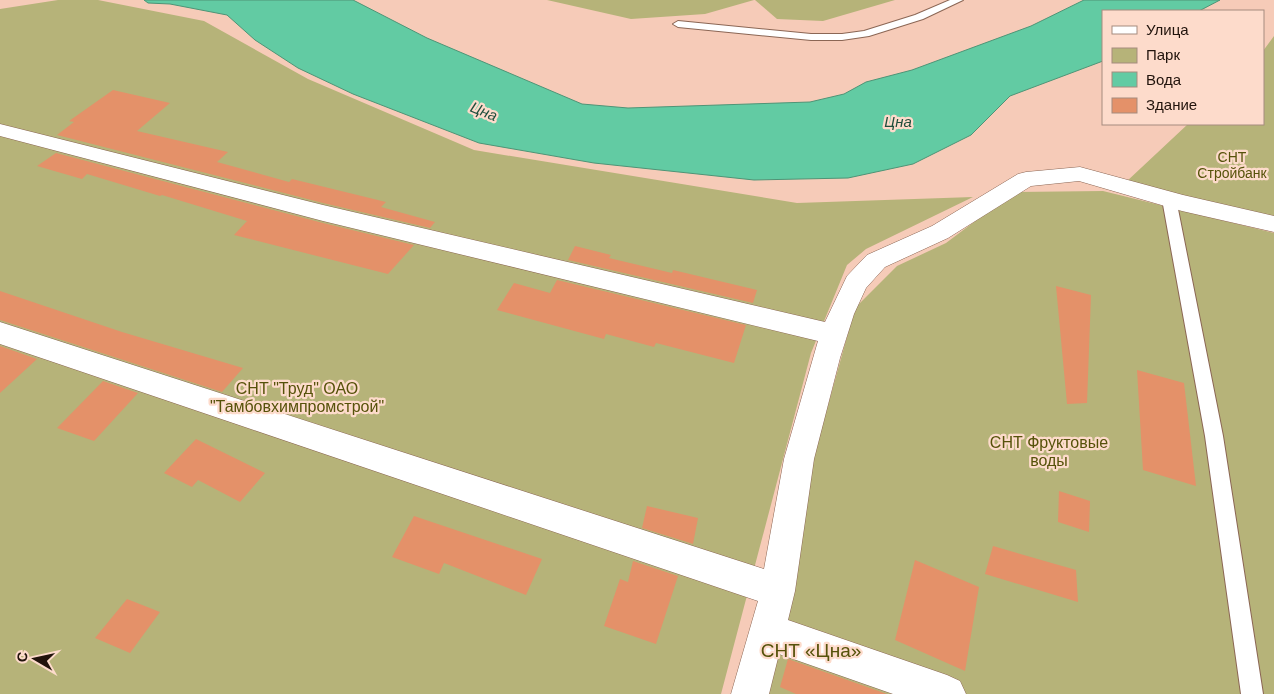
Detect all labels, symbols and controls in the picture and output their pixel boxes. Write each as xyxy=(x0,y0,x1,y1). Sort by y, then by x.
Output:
legend xyxy=(1102,10,1264,125)
text: Улица xyxy=(1146,21,1189,38)
text: Парк xyxy=(1146,46,1180,63)
text: Вода xyxy=(1146,71,1182,88)
text: Здание xyxy=(1146,96,1197,113)
water label: Цна xyxy=(468,98,500,124)
water label: Цна xyxy=(884,113,912,130)
park label: СНТ Стройбанк xyxy=(1197,149,1267,181)
park label: СНТ "Труд" ОАО "Тамбовхимпромстрой" xyxy=(210,380,384,415)
park label: СНТ Фруктовые воды xyxy=(990,434,1108,469)
north arrow xyxy=(10,634,60,684)
park label: СНТ «Цна» xyxy=(761,640,861,661)
text: С xyxy=(13,651,31,663)

